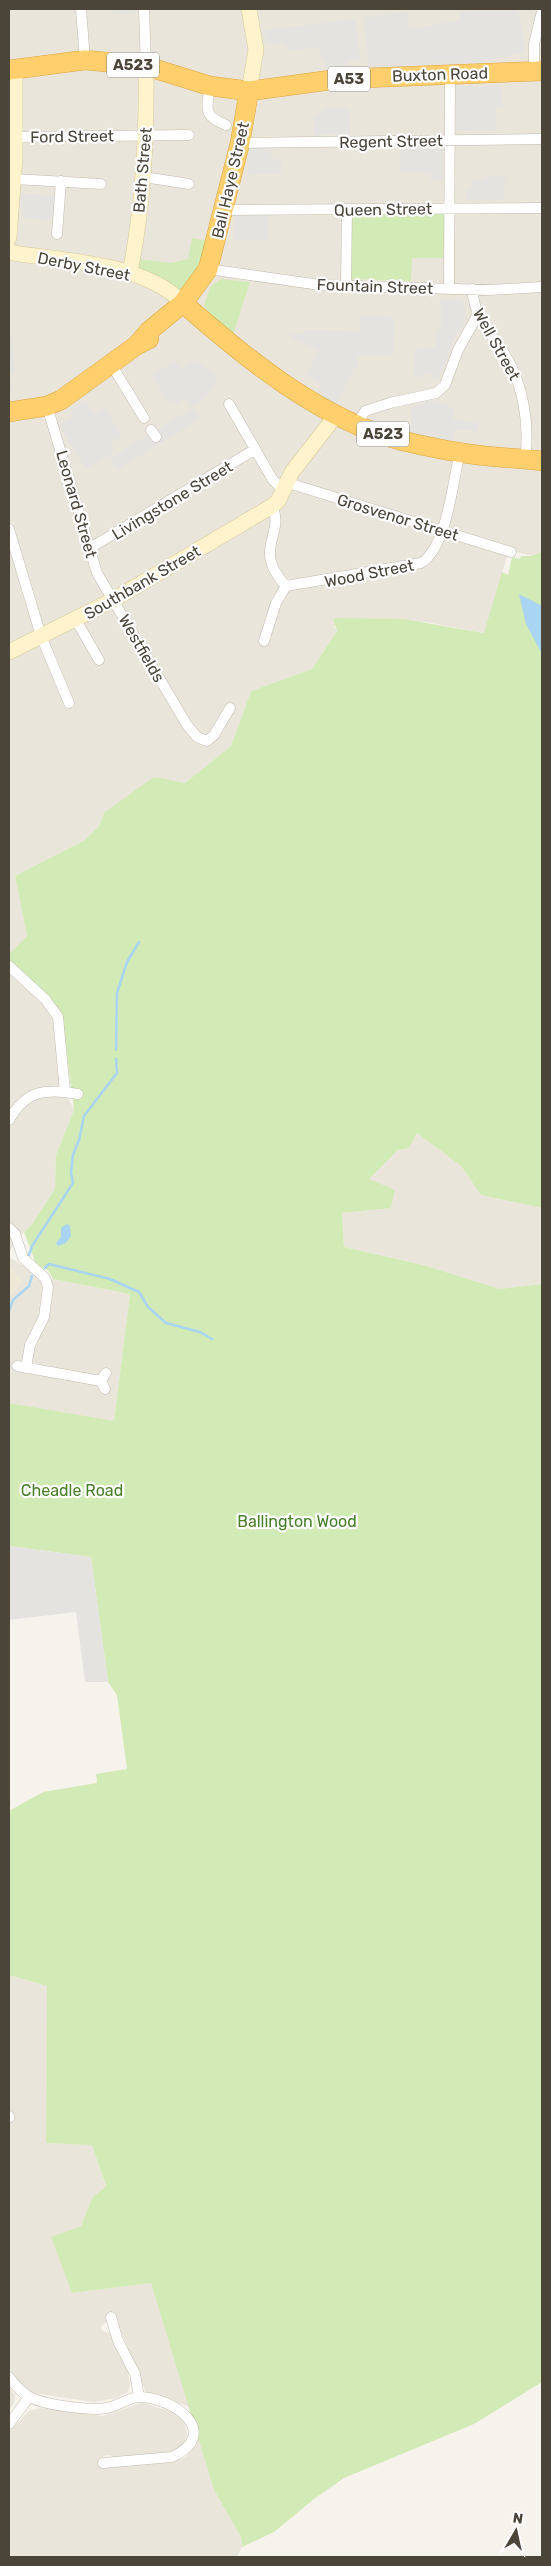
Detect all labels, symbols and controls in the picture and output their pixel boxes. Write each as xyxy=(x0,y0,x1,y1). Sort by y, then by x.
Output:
road number: A523 xyxy=(107,52,159,78)
street label: Buxton Road xyxy=(392,63,488,86)
road number: A53 xyxy=(328,66,370,92)
street label: Ball Haye Street xyxy=(208,120,253,240)
street label: Ford Street xyxy=(30,126,114,147)
street label: Bath Street xyxy=(129,127,156,214)
street label: Regent Street xyxy=(339,131,443,152)
street label: Queen Street xyxy=(334,199,432,220)
street label: Derby Street xyxy=(36,248,132,285)
street label: Fountain Street xyxy=(316,275,433,298)
street label: Well Street xyxy=(469,305,524,384)
road number: A523 xyxy=(357,422,409,446)
street label: Leonard Street xyxy=(52,448,101,560)
street label: Livingstone Street xyxy=(109,457,236,544)
street label: Grosvenor Street xyxy=(335,490,461,545)
street label: Southbank Street xyxy=(81,541,204,623)
street label: Wood Street xyxy=(323,556,415,591)
street label: Westfields xyxy=(115,611,169,686)
park label: Cheadle Road xyxy=(21,1481,123,1500)
park label: Ballington Wood xyxy=(237,1512,357,1531)
north arrow xyxy=(491,2506,541,2556)
text: N xyxy=(512,2509,524,2528)

